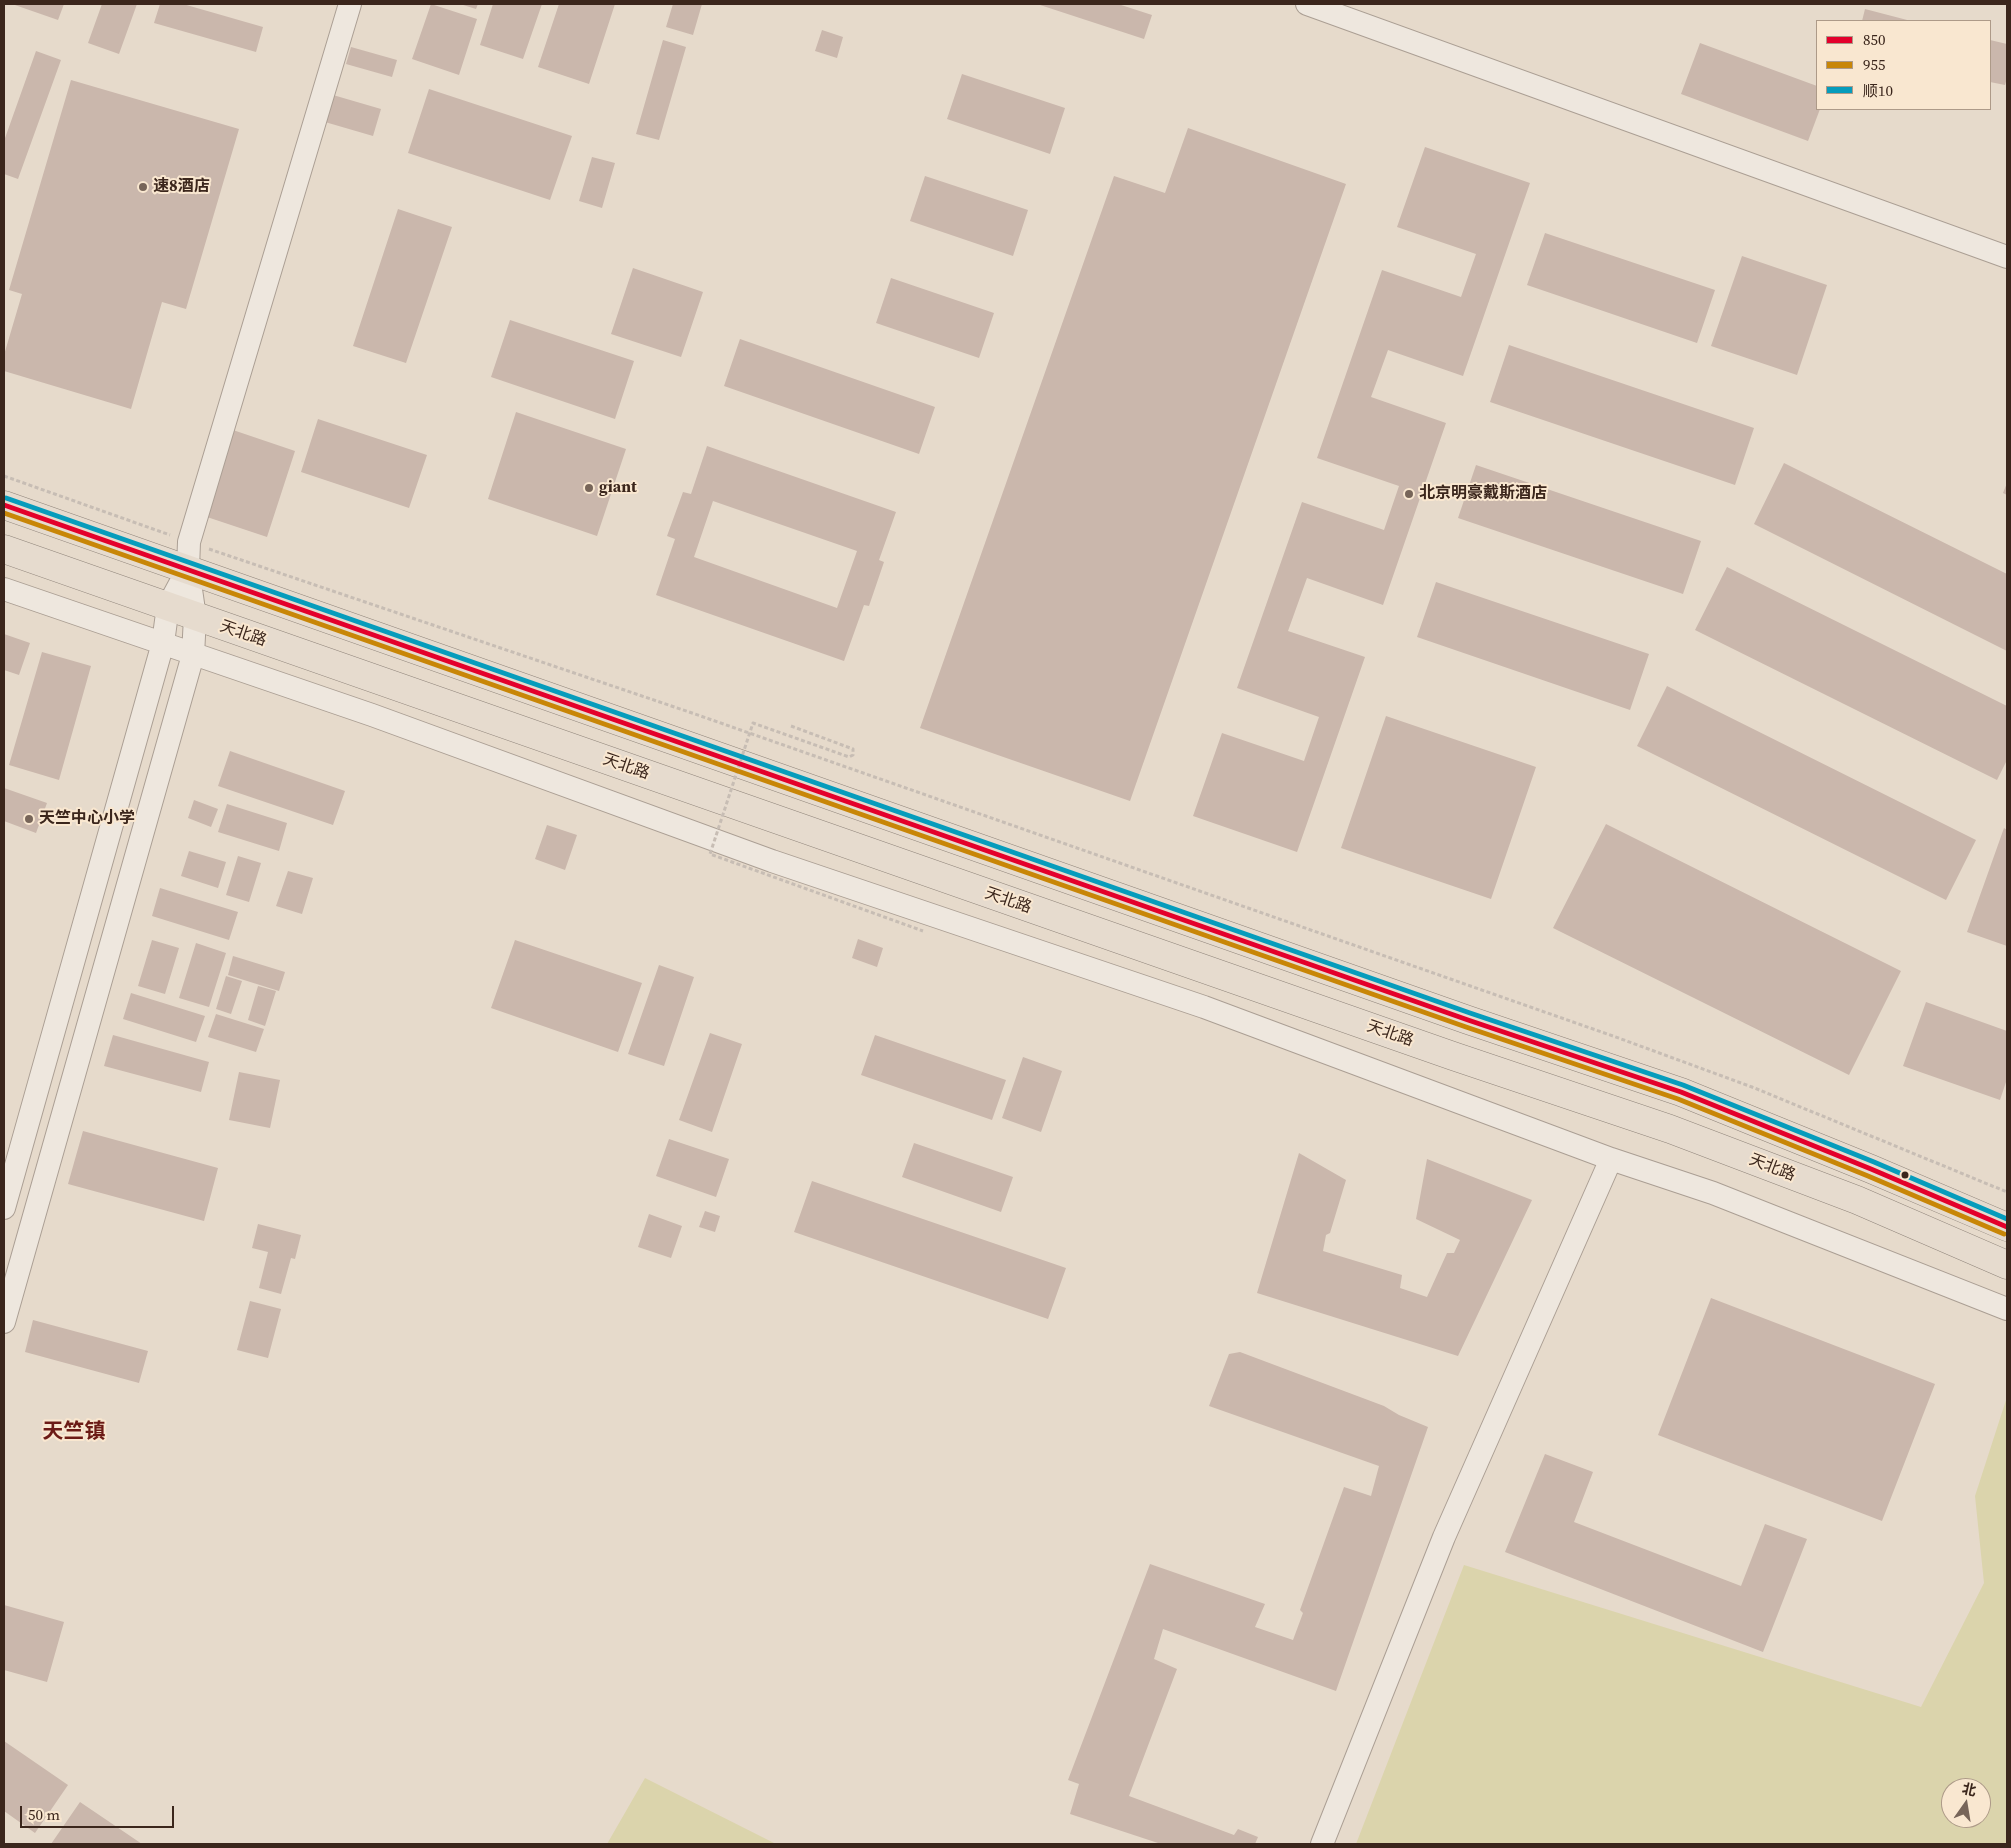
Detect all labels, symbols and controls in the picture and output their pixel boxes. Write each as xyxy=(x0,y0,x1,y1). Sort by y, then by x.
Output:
legend xyxy=(1816,20,1991,110)
text: 850 xyxy=(1863,29,1886,50)
text: 955 xyxy=(1863,54,1886,75)
text: 顺10 xyxy=(1863,80,1893,101)
place label: 速8酒店 xyxy=(153,177,210,197)
marker: 速8酒店 xyxy=(137,181,149,193)
place label: giant xyxy=(599,478,637,498)
marker: giant xyxy=(583,482,595,494)
place label: 北京明豪戴斯酒店 xyxy=(1419,484,1547,504)
marker: 北京明豪戴斯酒店 xyxy=(1403,488,1415,500)
street label: 天北路 xyxy=(217,617,269,651)
street label: 天北路 xyxy=(600,750,652,784)
place label: 天竺中心小学 xyxy=(39,809,135,829)
marker: 天竺中心小学 xyxy=(23,813,35,825)
street label: 天北路 xyxy=(982,884,1034,918)
street label: 天北路 xyxy=(1364,1017,1416,1051)
street label: 天北路 xyxy=(1746,1150,1798,1186)
unlabelled marker xyxy=(1900,1170,1910,1180)
district label: 天竺镇 xyxy=(43,1420,105,1446)
north arrow xyxy=(1941,1778,1991,1828)
text: 北 xyxy=(1960,1778,1978,1801)
scale bar xyxy=(22,1796,176,1828)
text: 50 m xyxy=(28,1804,60,1825)

